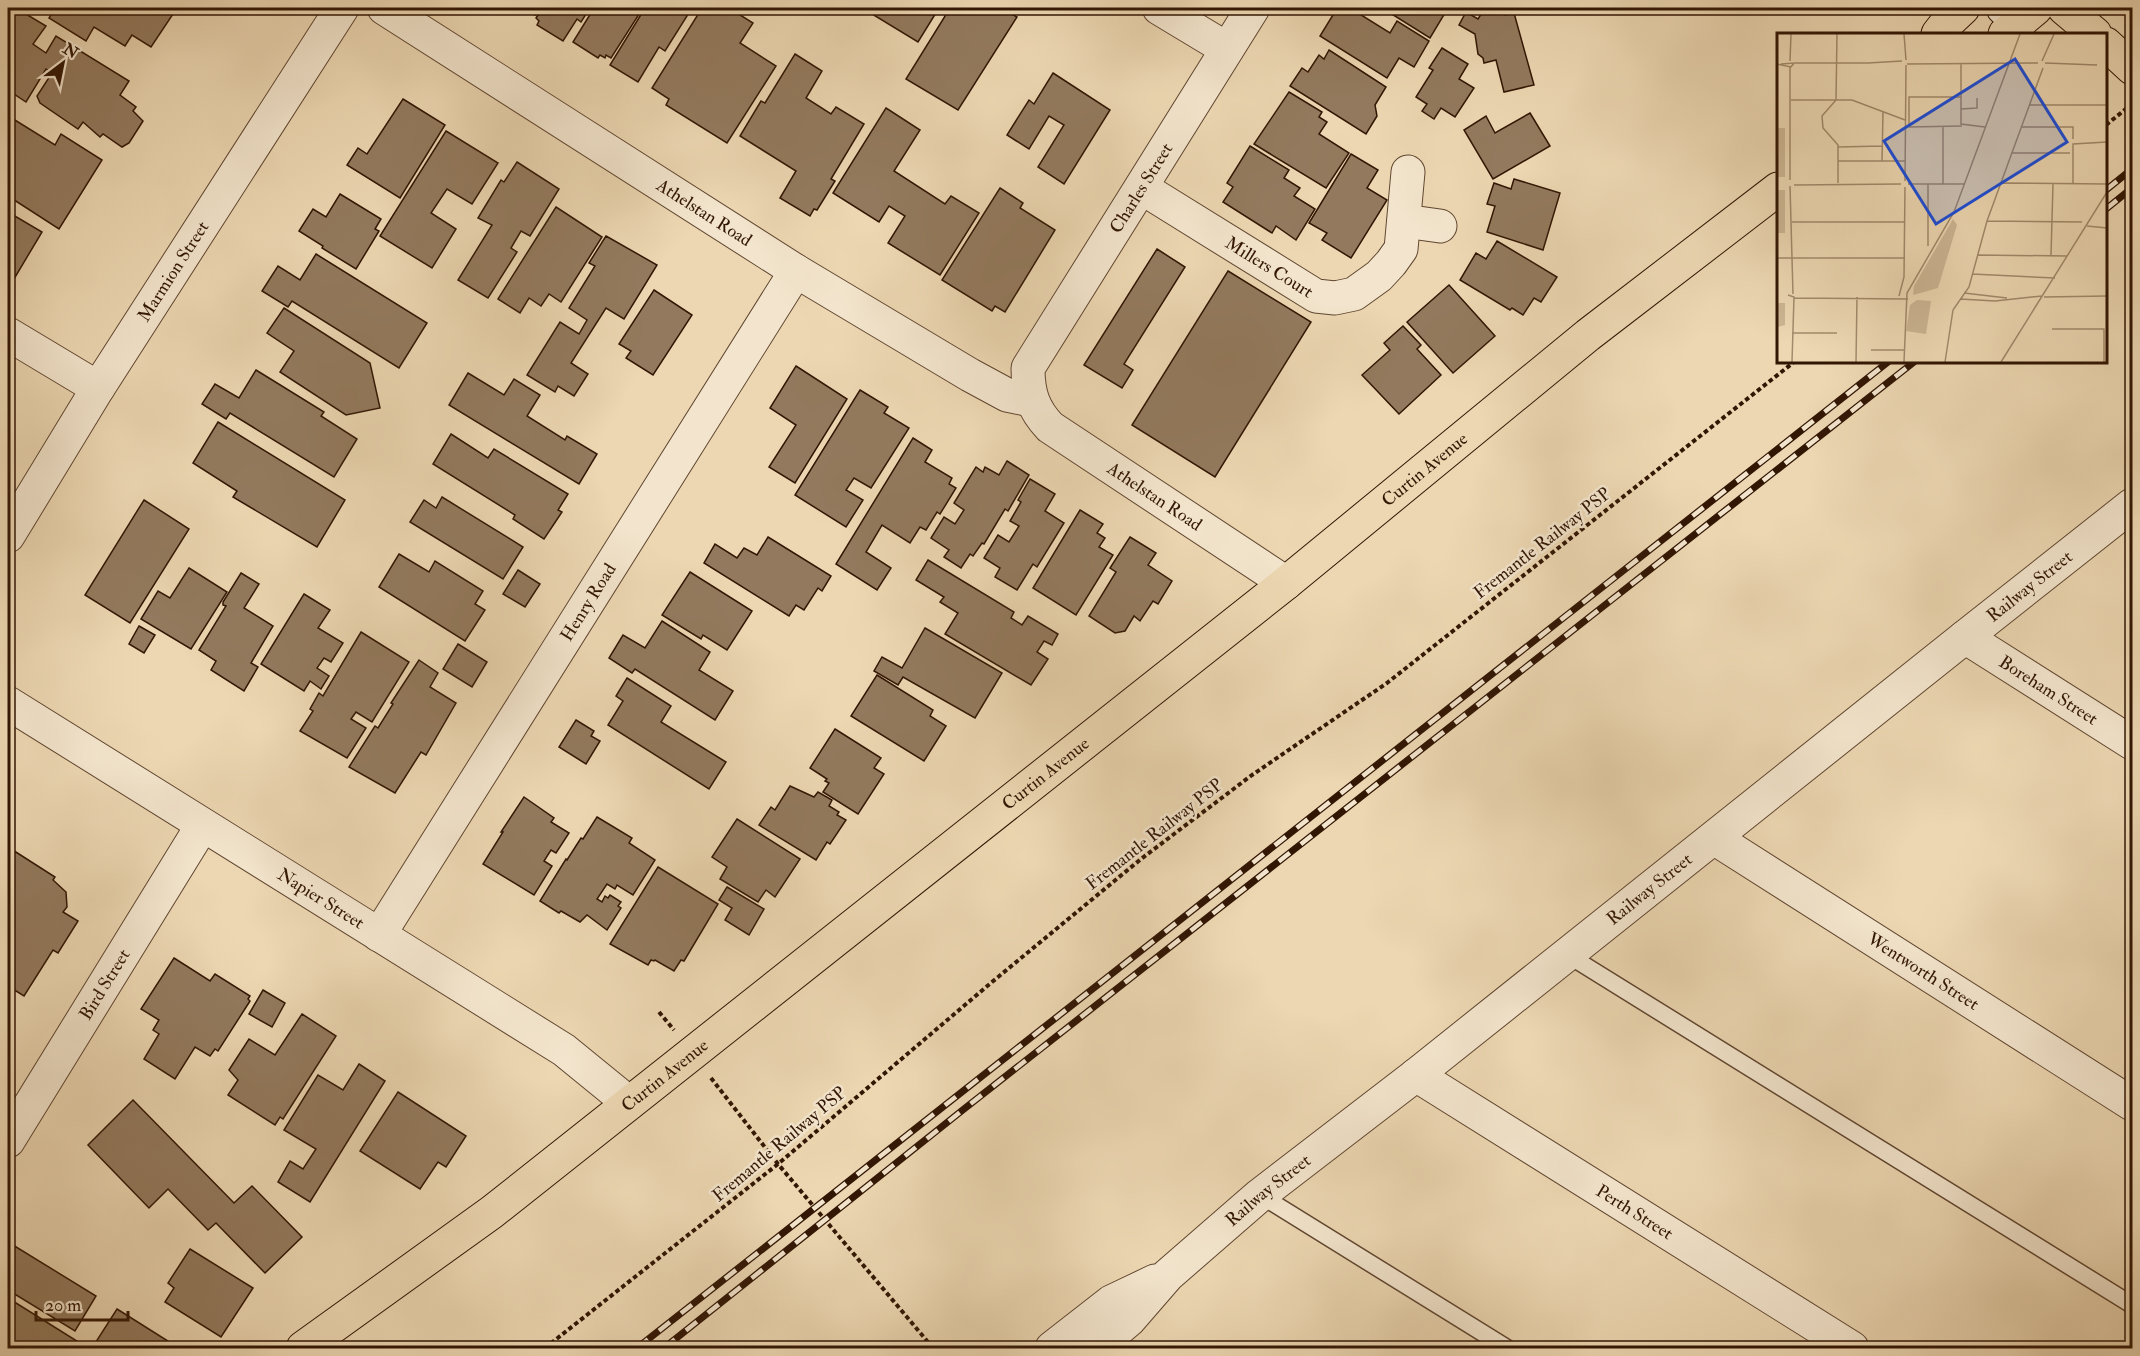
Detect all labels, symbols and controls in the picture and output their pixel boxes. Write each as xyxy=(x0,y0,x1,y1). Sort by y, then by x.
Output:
north arrow xyxy=(33,33,93,93)
inset map xyxy=(1777,33,2107,363)
text: N xyxy=(58,38,82,64)
street label: Charles Street xyxy=(1105,139,1178,238)
street label: Athelstan Road xyxy=(651,173,756,252)
street label: Marmion Street xyxy=(133,217,214,326)
street label: Millers Court xyxy=(1221,232,1318,304)
street label: Curtin Avenue xyxy=(1377,427,1473,512)
street label: Athelstan Road xyxy=(1102,457,1206,536)
street label: Fremantle Railway PSP xyxy=(1469,482,1616,604)
street label: Railway Street xyxy=(1982,545,2077,627)
street label: Henry Road xyxy=(555,559,622,646)
street label: Boreham Street xyxy=(1995,651,2102,730)
street label: Curtin Avenue xyxy=(998,732,1094,816)
street label: Fremantle Railway PSP xyxy=(1081,773,1228,895)
street label: Railway Street xyxy=(1602,848,1697,930)
street label: Napier Street xyxy=(273,863,369,935)
street label: Wentworth Street xyxy=(1862,927,1983,1016)
street label: Bird Street xyxy=(74,945,136,1024)
street label: Curtin Avenue xyxy=(617,1034,714,1117)
street label: Fremantle Railway PSP xyxy=(708,1081,851,1207)
street label: Railway Street xyxy=(1221,1149,1316,1232)
street label: Perth Street xyxy=(1592,1180,1677,1245)
scale bar xyxy=(36,1284,128,1322)
text: 20 m xyxy=(45,1294,81,1317)

